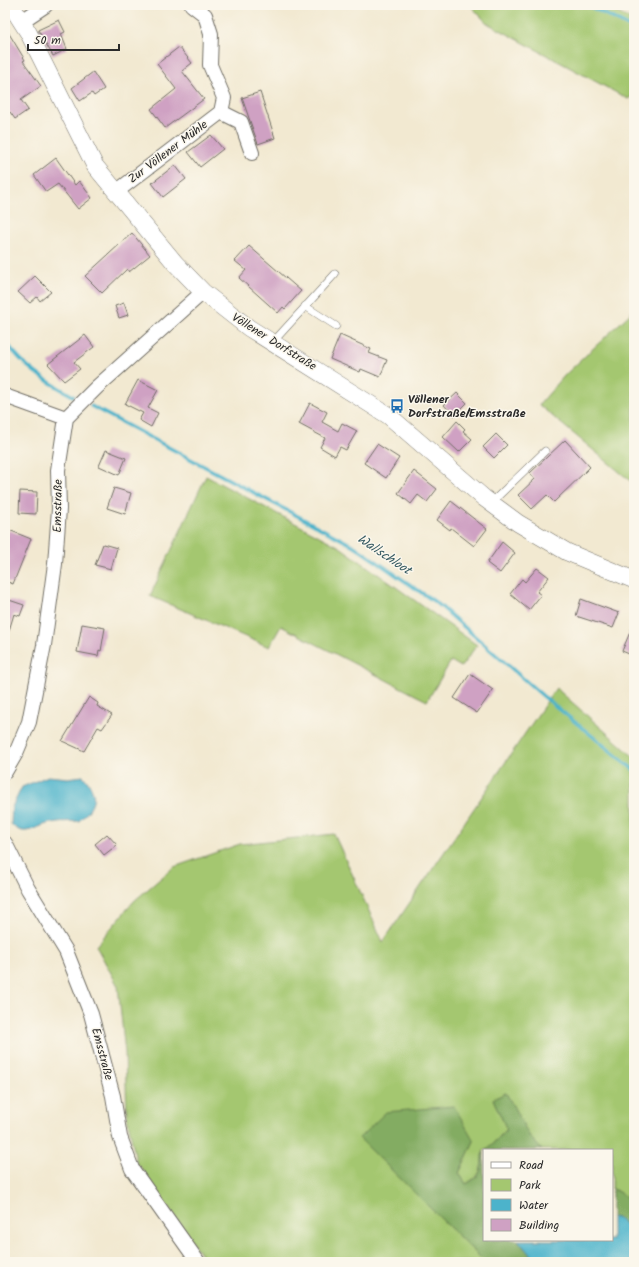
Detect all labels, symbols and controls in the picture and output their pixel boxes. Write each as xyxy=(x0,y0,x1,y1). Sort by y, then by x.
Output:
scale bar xyxy=(28,26,119,52)
text: 50 m xyxy=(34,31,61,50)
street label: Zur Völlener Mühle xyxy=(124,115,212,188)
street label: Völlener Dorfstraße xyxy=(228,308,321,376)
place label: Völlener Dorfstraße/Emsstraße xyxy=(408,390,526,423)
bus stop icon: Völlener Dorfstraße/Emsstraße xyxy=(389,398,405,414)
street label: Emsstraße xyxy=(48,479,68,533)
water label: Wallschloot xyxy=(353,529,417,582)
street label: Emsstraße xyxy=(86,1026,118,1083)
legend xyxy=(483,1149,613,1241)
text: Road xyxy=(519,1156,544,1175)
text: Park xyxy=(519,1176,541,1195)
text: Water xyxy=(519,1196,549,1215)
text: Building xyxy=(519,1216,559,1235)

